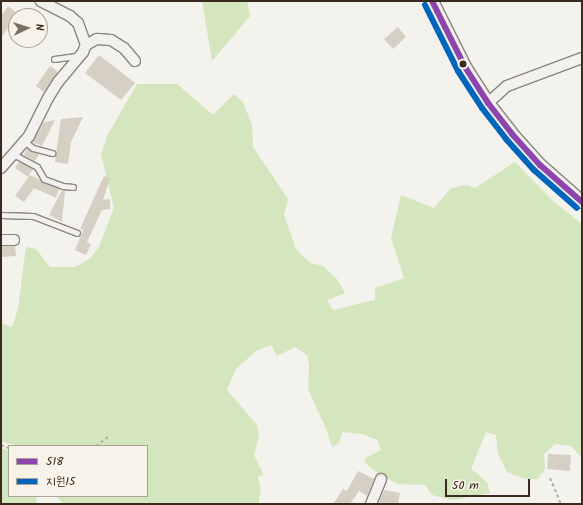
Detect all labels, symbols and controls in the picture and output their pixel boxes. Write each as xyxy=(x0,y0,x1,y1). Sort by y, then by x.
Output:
north arrow xyxy=(8,8,48,48)
text: N xyxy=(30,23,48,31)
unlabelled marker xyxy=(458,59,468,69)
legend xyxy=(8,445,148,497)
text: 518 xyxy=(46,452,63,471)
scale bar xyxy=(447,471,532,497)
text: 지원15 xyxy=(46,472,76,491)
text: 50 m xyxy=(452,476,479,495)

